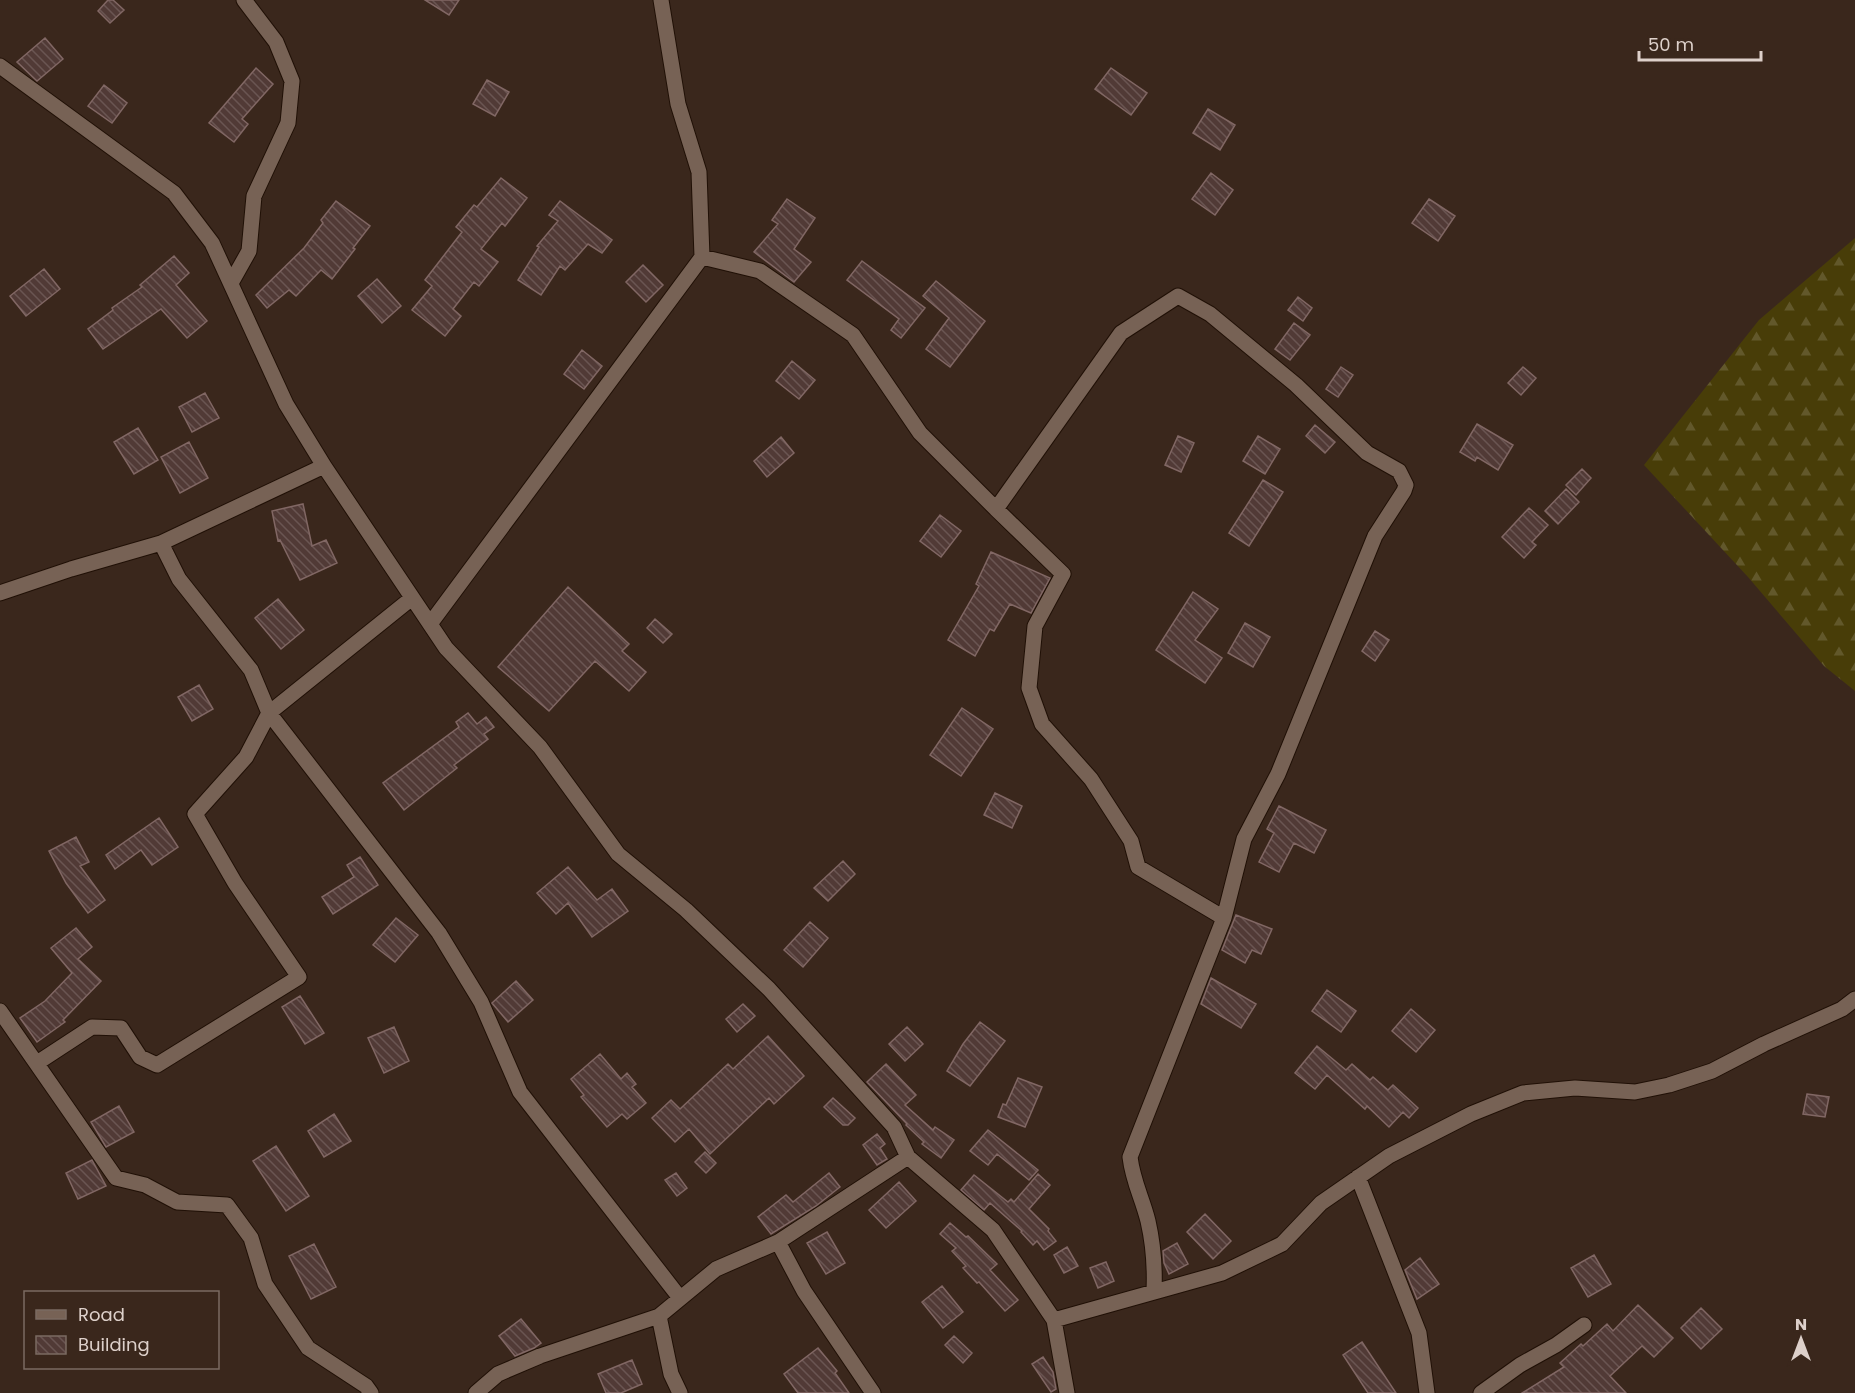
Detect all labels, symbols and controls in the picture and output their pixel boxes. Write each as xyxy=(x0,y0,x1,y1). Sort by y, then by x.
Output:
scale bar xyxy=(1639,24,1760,62)
text: 50 m xyxy=(1648,32,1694,57)
legend xyxy=(24,1291,219,1369)
text: Road xyxy=(78,1302,125,1327)
north arrow xyxy=(1771,1309,1831,1369)
text: N xyxy=(1795,1313,1807,1336)
text: Building xyxy=(78,1332,150,1357)

